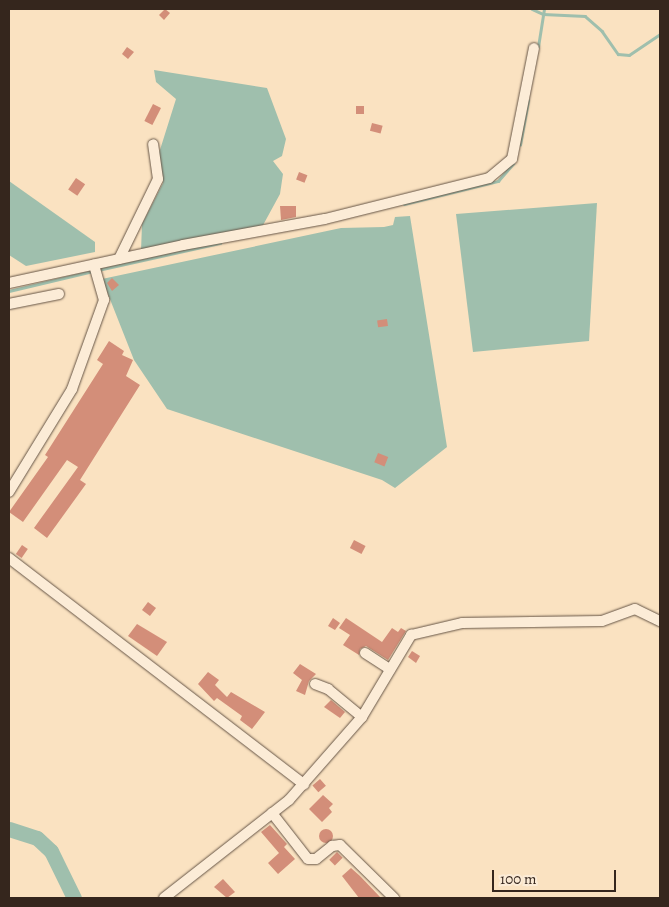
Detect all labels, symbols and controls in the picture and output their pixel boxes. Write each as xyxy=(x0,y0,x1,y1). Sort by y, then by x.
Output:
scale bar xyxy=(494,860,618,892)
text: 100 m xyxy=(500,869,537,889)

